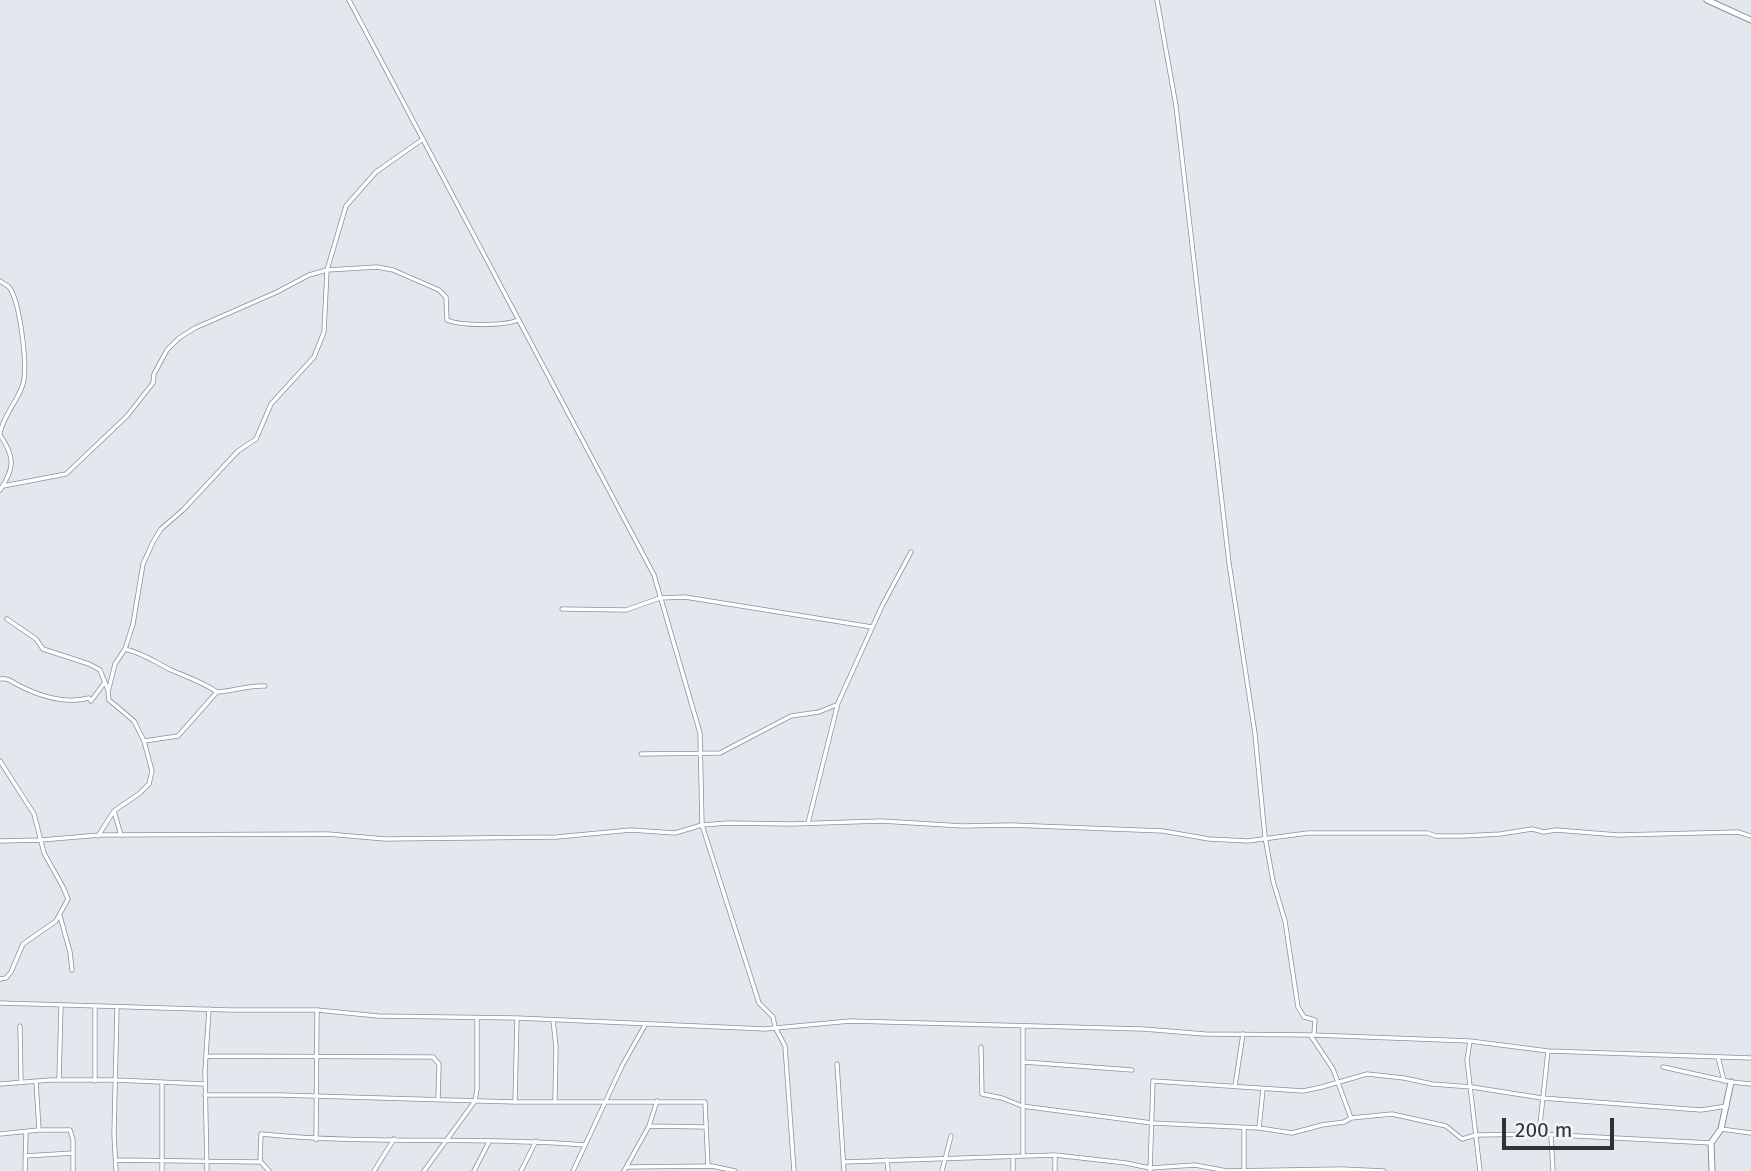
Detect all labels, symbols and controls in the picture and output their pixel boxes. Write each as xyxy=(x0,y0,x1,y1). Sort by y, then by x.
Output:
scale bar xyxy=(1506,1104,1618,1148)
text: 200 m xyxy=(1515,1117,1572,1143)

